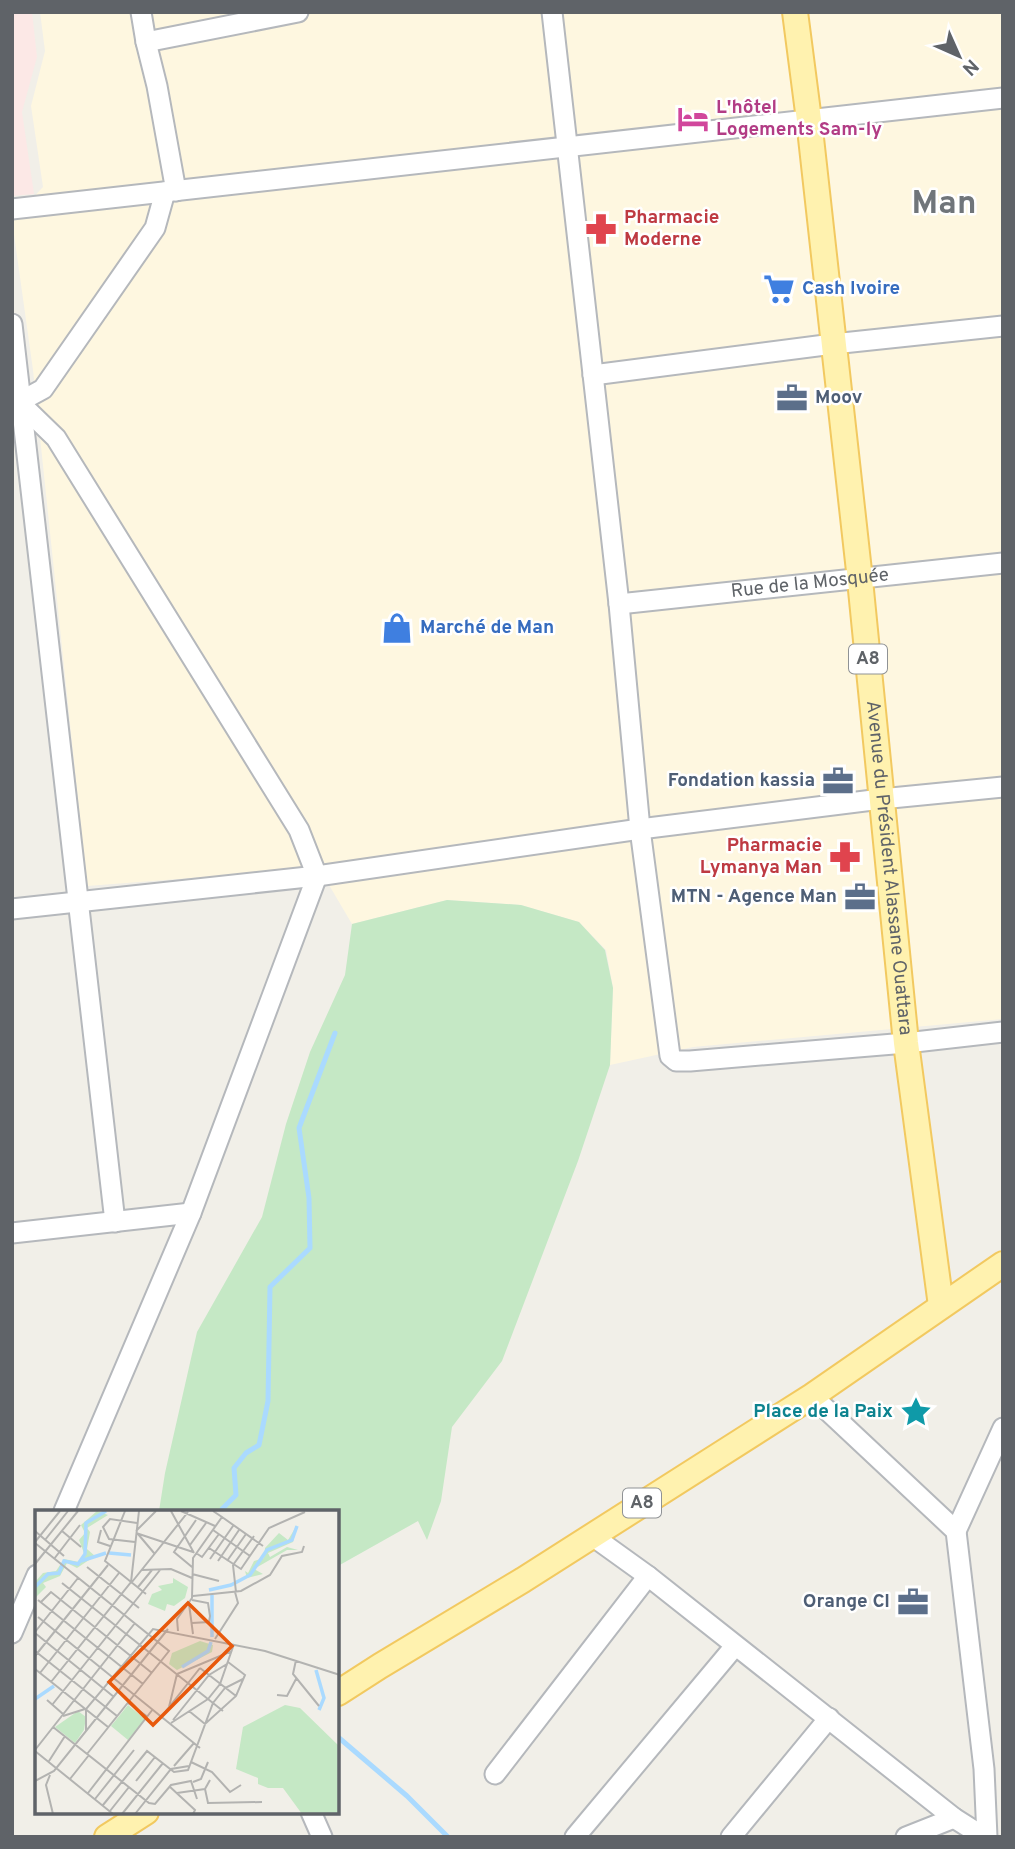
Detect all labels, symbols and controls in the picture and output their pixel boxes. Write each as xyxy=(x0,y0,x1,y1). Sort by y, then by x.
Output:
north arrow xyxy=(924,21,994,91)
text: N xyxy=(956,53,983,80)
place label: L'hôtel Logements Sam-ly xyxy=(716,96,882,142)
hotel icon: L'hôtel Logements Sam-ly xyxy=(676,102,710,136)
district label: Man xyxy=(912,184,976,226)
place label: Pharmacie Moderne xyxy=(624,206,719,252)
pharmacy icon: Pharmacie Moderne xyxy=(584,212,618,246)
supermarket icon: Cash Ivoire xyxy=(762,272,796,306)
place label: Cash Ivoire xyxy=(802,277,900,301)
office icon: Moov xyxy=(775,381,809,415)
place label: Moov xyxy=(815,386,863,410)
street label: Rue de la Mosquée xyxy=(730,563,890,604)
shop icon: Marché de Man xyxy=(380,611,414,645)
place label: Marché de Man xyxy=(420,616,554,640)
road number: A8 xyxy=(849,644,887,674)
street label: Avenue du Président Alassane Ouattara xyxy=(860,699,917,1036)
office icon: Fondation kassia xyxy=(821,764,855,798)
place label: Fondation kassia xyxy=(668,769,815,793)
place label: Pharmacie Lymanya Man xyxy=(700,834,822,880)
pharmacy icon: Pharmacie Lymanya Man xyxy=(828,840,862,874)
office icon: MTN - Agence Man xyxy=(843,880,877,914)
place label: MTN - Agence Man xyxy=(671,885,837,909)
place icon: Place de la Paix xyxy=(899,1395,933,1429)
place label: Place de la Paix xyxy=(753,1400,893,1424)
road number: A8 xyxy=(623,1488,661,1518)
inset map xyxy=(35,1510,340,1814)
office icon: Orange CI xyxy=(896,1585,930,1619)
place label: Orange CI xyxy=(803,1590,890,1614)

